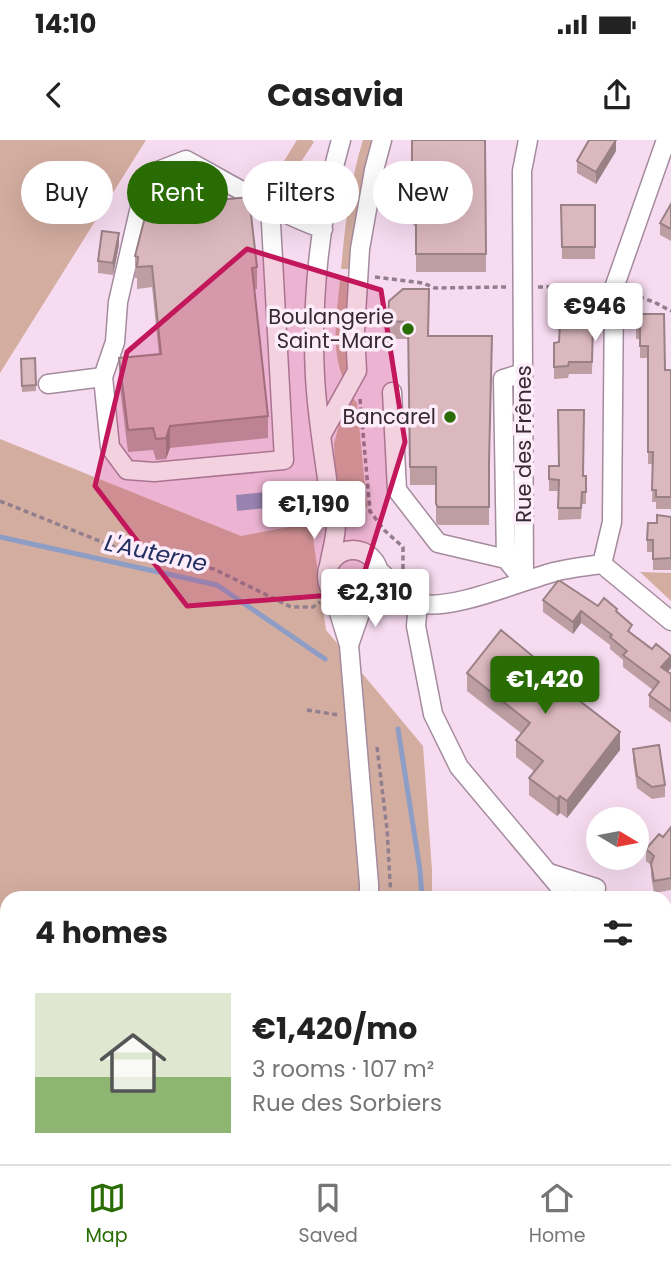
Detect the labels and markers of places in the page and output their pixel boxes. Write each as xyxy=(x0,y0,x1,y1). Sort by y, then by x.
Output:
pin: €946 xyxy=(554,284,636,343)
place label: Boulangerie Saint-Marc xyxy=(268,302,394,355)
marker: Boulangerie Saint-Marc xyxy=(400,321,416,337)
place label: Bancarel xyxy=(343,402,436,431)
marker: Bancarel xyxy=(442,409,458,425)
pin: €1,190 xyxy=(257,482,371,541)
pin: €2,310 xyxy=(318,570,432,629)
pin: €1,420 xyxy=(488,656,602,716)

